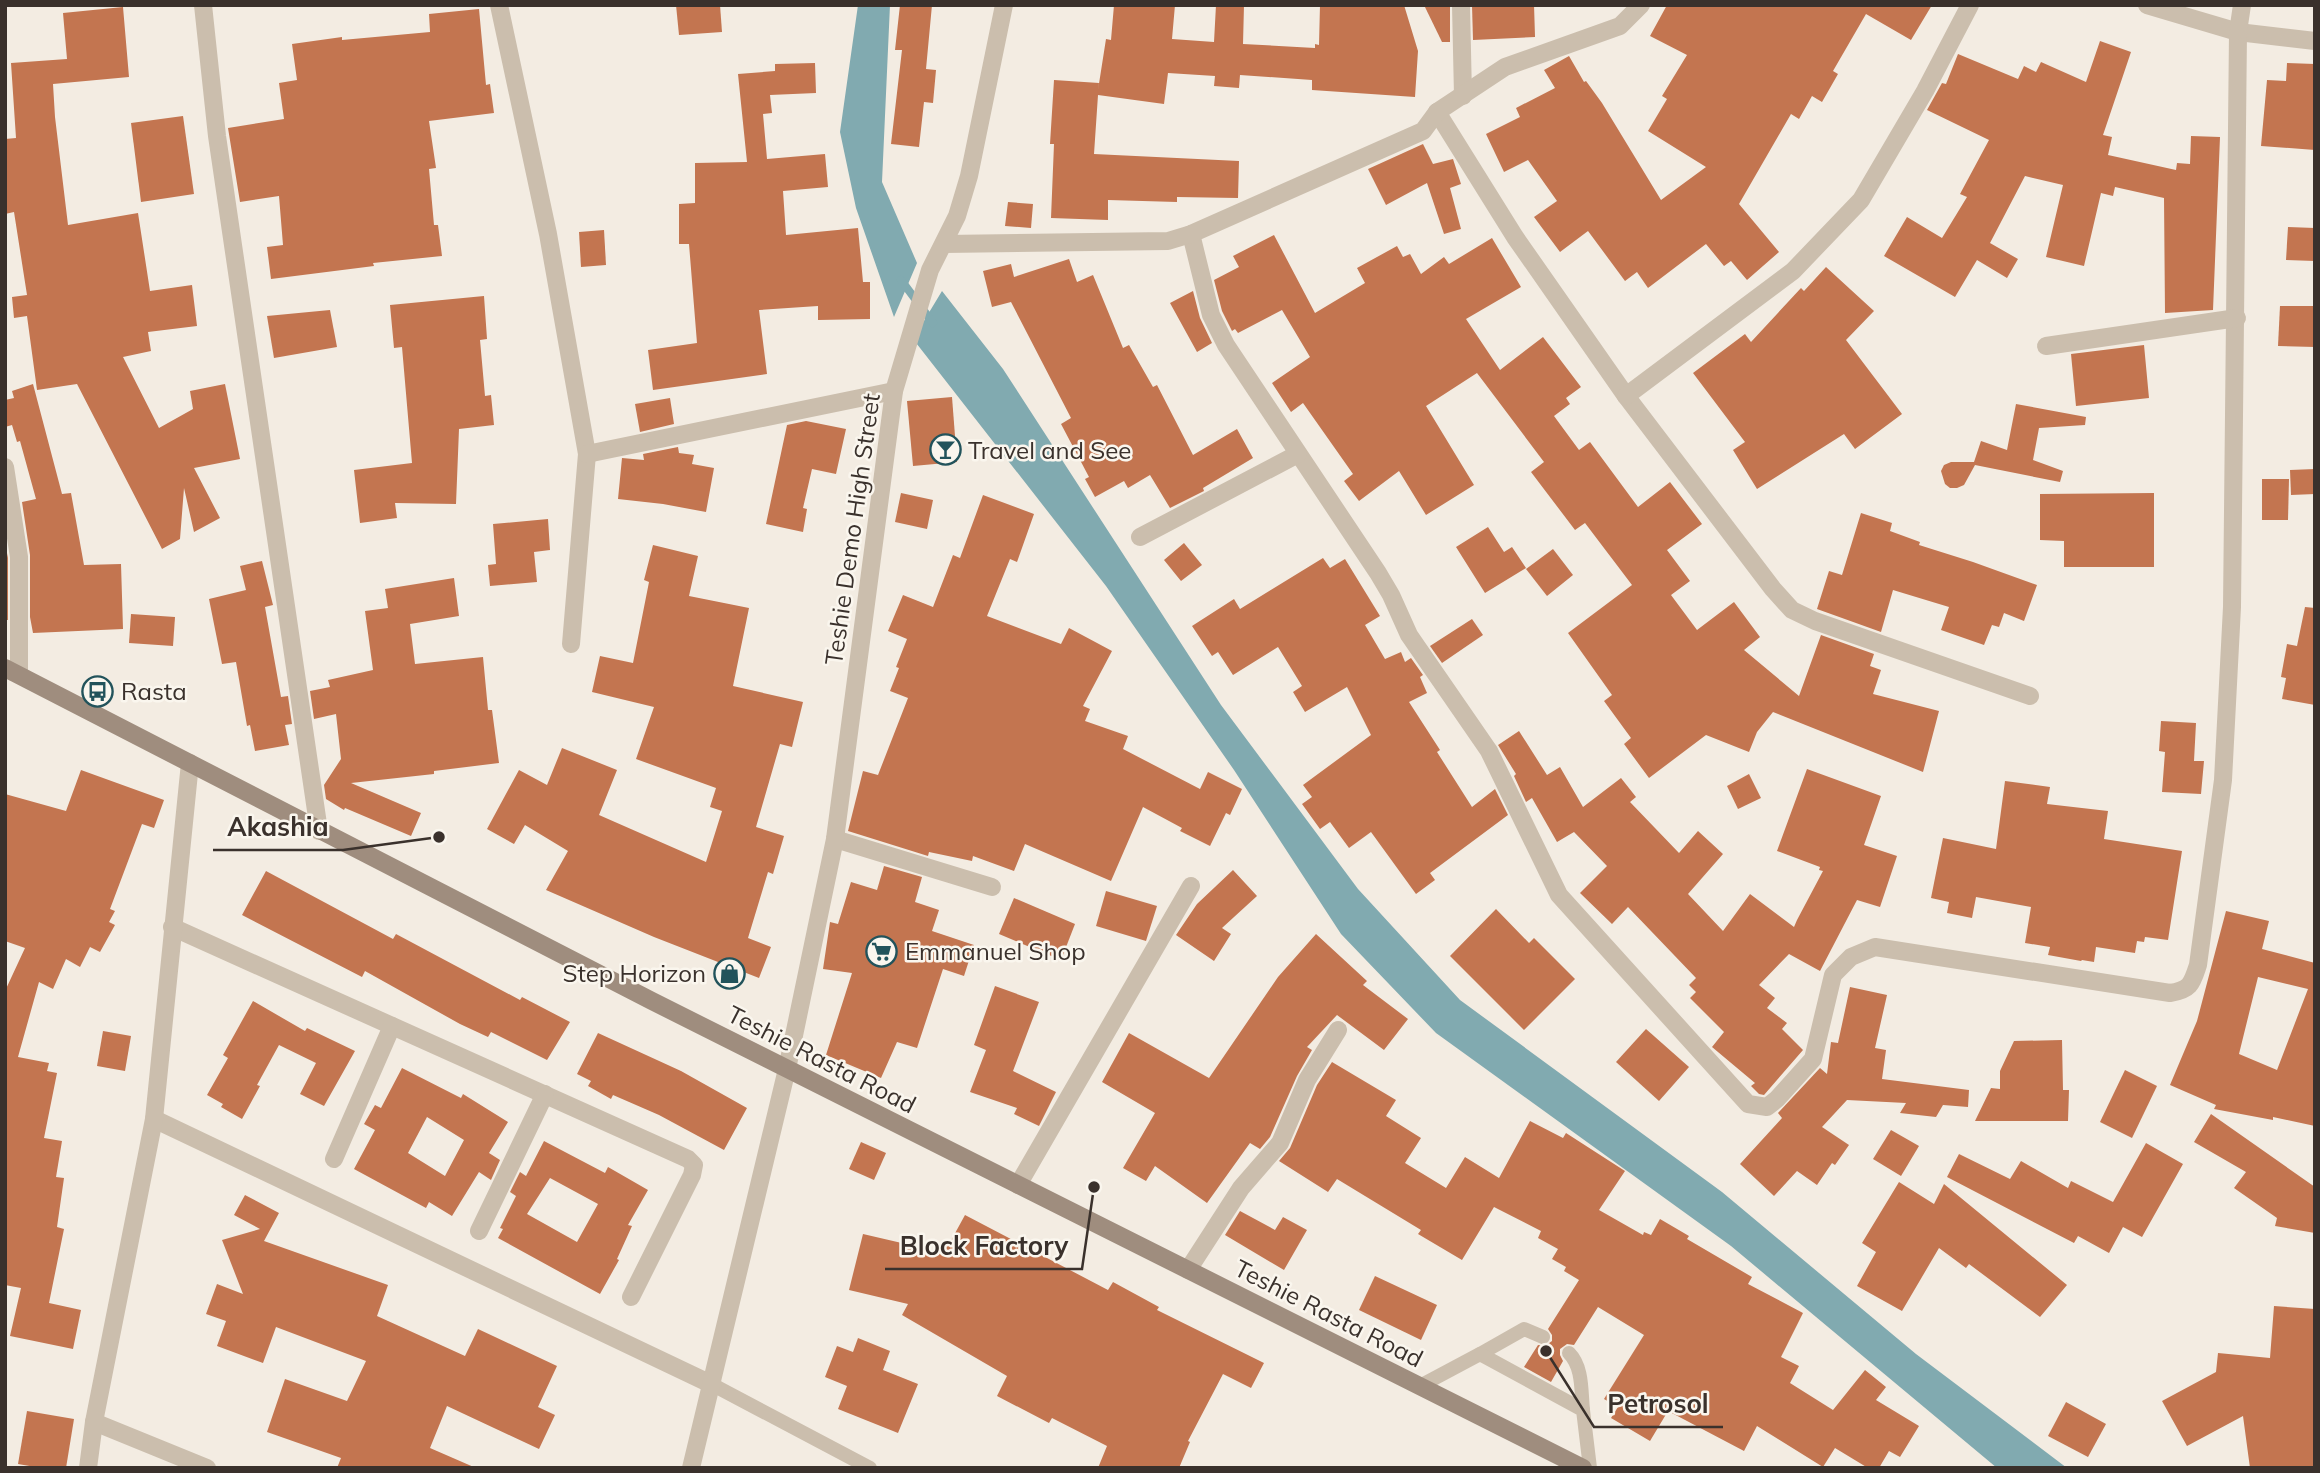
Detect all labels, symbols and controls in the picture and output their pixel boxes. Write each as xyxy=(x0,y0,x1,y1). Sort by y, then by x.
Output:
street label: Teshie Demo High Street xyxy=(818,391,886,667)
bar icon: Travel and See xyxy=(928,433,962,467)
place label: Travel and See xyxy=(968,435,1131,465)
bus stop icon: Rasta xyxy=(81,674,115,708)
place label: Rasta xyxy=(121,676,187,706)
callout: Akashia xyxy=(213,803,343,850)
text: Akashia xyxy=(227,810,329,843)
supermarket icon: Emmanuel Shop xyxy=(865,934,899,968)
place label: Emmanuel Shop xyxy=(905,936,1086,966)
shop icon: Step Horizon xyxy=(712,956,746,990)
place label: Step Horizon xyxy=(563,958,706,988)
street label: Teshie Rasta Road xyxy=(723,999,921,1119)
callout: Block Factory xyxy=(885,1222,1082,1269)
text: Block Factory xyxy=(900,1229,1069,1262)
street label: Teshie Rasta Road xyxy=(1230,1253,1428,1373)
callout: Petrosol xyxy=(1594,1380,1723,1427)
text: Petrosol xyxy=(1607,1387,1709,1420)

